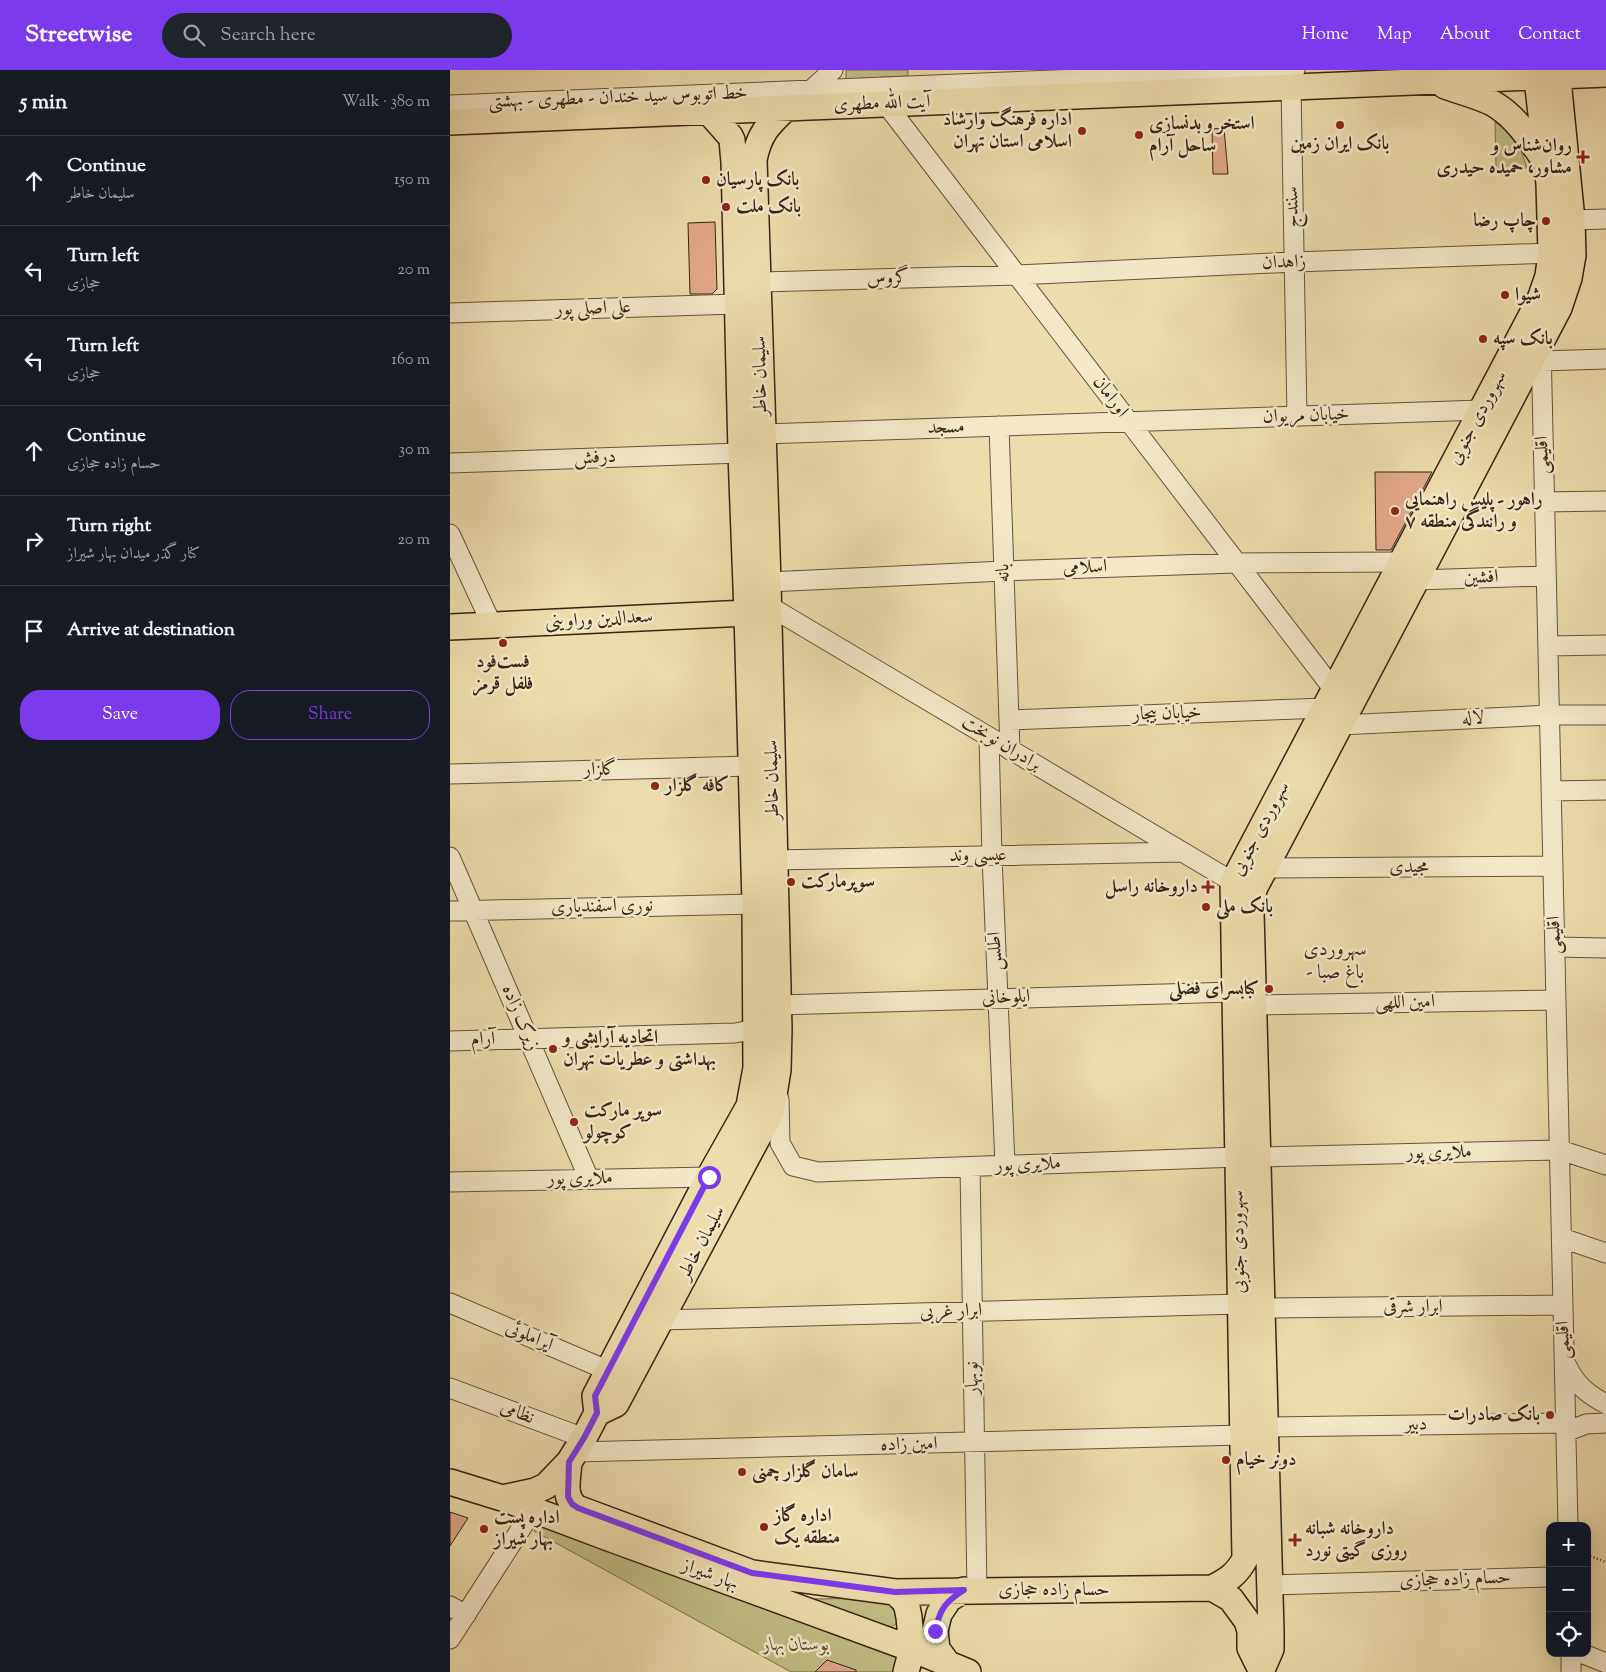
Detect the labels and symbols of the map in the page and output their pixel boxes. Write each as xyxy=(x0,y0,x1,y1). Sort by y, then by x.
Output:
street label: خط اتوبوس سید خندان - مطهری - بهشتی xyxy=(488,80,748,116)
street label: آیت الله مطهری xyxy=(833,86,933,119)
place label: اداره فرهنگ وارشاد اسلامی استان تهران xyxy=(943,106,1072,156)
place label: استخر و بدنسازی ساحل آرام xyxy=(1149,111,1255,162)
marker: بانک ایران زمین xyxy=(1334,119,1346,131)
marker: اداره فرهنگ وارشاد اسلامی استان تهران xyxy=(1076,125,1088,137)
marker: استخر و بدنسازی ساحل آرام xyxy=(1133,129,1145,141)
place label: بانک ایران زمین xyxy=(1291,131,1390,158)
place label: روان‌شناس و مشاور، حمیده حیدری xyxy=(1437,133,1572,182)
marker: روان‌شناس و مشاور، حمیده حیدری xyxy=(1576,150,1590,164)
place label: بانک پارسیان xyxy=(716,167,800,194)
marker: بانک پارسیان xyxy=(700,174,712,186)
street label: سنندج xyxy=(1279,186,1309,228)
place label: بانک ملت xyxy=(736,194,801,221)
marker: بانک ملت xyxy=(720,201,732,213)
place label: چاپ رضا xyxy=(1473,208,1536,235)
marker: چاپ رضا xyxy=(1540,215,1552,227)
street label: زاهدان xyxy=(1261,249,1307,277)
street label: گروس xyxy=(866,264,910,293)
place label: شیوا xyxy=(1515,282,1541,309)
marker: شیوا xyxy=(1499,289,1511,301)
street label: علی اصلی پور xyxy=(553,294,631,324)
place label: بانک سپه xyxy=(1493,326,1553,353)
marker: بانک سپه xyxy=(1477,333,1489,345)
street label: سلیمان خاطر xyxy=(747,336,775,418)
street label: سهروردی جنوبی xyxy=(1442,366,1514,470)
street label: اورامان xyxy=(1085,370,1135,424)
street label: خیابان مریوان xyxy=(1262,401,1350,431)
street label: مسجد xyxy=(927,414,965,442)
street label: اقلیمی xyxy=(1529,436,1557,474)
street label: درفش xyxy=(573,444,617,472)
place label: راهور - پلیس راهنمایی و رانندگی منطقه ۷ xyxy=(1404,487,1543,536)
marker: راهور - پلیس راهنمایی و رانندگی منطقه ۷ xyxy=(1389,505,1401,517)
street label: اسلامی xyxy=(1062,554,1108,582)
street label: بانه xyxy=(990,563,1018,583)
street label: افشین xyxy=(1463,564,1499,592)
street label: سعدالدین وراوینی xyxy=(544,604,654,636)
marker: فست‌فود فلفل قرمز xyxy=(497,637,509,649)
place label: فست‌فود فلفل قرمز xyxy=(473,649,533,698)
street label: خیابان بیجار xyxy=(1130,699,1202,729)
street label: لاله xyxy=(1461,705,1485,733)
street label: برادران نوبخت xyxy=(956,709,1047,779)
street label: سلیمان خاطر xyxy=(759,740,787,822)
street label: گلزار xyxy=(581,756,617,784)
place label: کافه گلزار xyxy=(663,773,730,800)
street label: سهروردی جنوبی xyxy=(1225,777,1297,881)
marker: کافه گلزار xyxy=(649,780,661,792)
street label: عیسی وند xyxy=(949,842,1007,870)
street label: مجیدی xyxy=(1389,854,1429,881)
place label: سوپرمارکت xyxy=(801,869,875,896)
place label: داروخانه راسل xyxy=(1105,874,1198,901)
marker: سوپرمارکت xyxy=(785,876,797,888)
marker: داروخانه راسل xyxy=(1202,881,1214,893)
street label: نوری اسفندیاری xyxy=(551,893,653,921)
place label: بانک ملی xyxy=(1215,894,1274,921)
marker: بانک ملی xyxy=(1200,901,1212,913)
street label: اقلیمی xyxy=(1541,916,1569,954)
street label: اطلس xyxy=(982,931,1010,971)
district label: سهروردی - باغ صبا xyxy=(1303,936,1367,989)
place label: کبابسرای فضلی xyxy=(1168,976,1259,1003)
street label: زیرک زاده xyxy=(494,981,546,1055)
marker: کبابسرای فضلی xyxy=(1263,983,1275,995)
street label: ایلوخانی xyxy=(981,984,1031,1012)
street label: امین اللهی xyxy=(1375,989,1435,1017)
place label: اتحادیه آرایشی و بهداشتی و عطریات تهران xyxy=(561,1025,716,1074)
street label: آرام xyxy=(470,1026,498,1055)
marker: اتحادیه آرایشی و بهداشتی و عطریات تهران xyxy=(547,1043,559,1055)
place label: سوپر مارکت کوچولو xyxy=(582,1098,662,1147)
marker: سوپر مارکت کوچولو xyxy=(568,1116,580,1128)
street label: ملایری پور xyxy=(1404,1139,1472,1167)
street label: ملایری پور xyxy=(993,1150,1061,1180)
street label: ملایری پور xyxy=(545,1165,613,1193)
route start xyxy=(698,1166,721,1189)
street label: سهروردی جنوبی xyxy=(1225,1190,1253,1294)
street label: سلیمان خاطر xyxy=(670,1201,733,1287)
street label: ابرار شرقی xyxy=(1383,1294,1443,1321)
street label: ابرار غربی xyxy=(919,1297,983,1327)
street label: آیراملوئی xyxy=(501,1315,559,1360)
street label: اقلیمی xyxy=(1550,1321,1578,1359)
street label: نوبهار xyxy=(959,1361,987,1397)
street label: نظامی xyxy=(496,1394,538,1432)
place label: بانک صادرات xyxy=(1447,1402,1540,1429)
marker: بانک صادرات xyxy=(1544,1409,1556,1421)
street label: دبیر xyxy=(1402,1411,1428,1439)
street label: امین زاده xyxy=(880,1431,938,1459)
place label: دونر خیام xyxy=(1236,1447,1297,1476)
marker: دونر خیام xyxy=(1220,1454,1232,1466)
place label: سامان گلزار چمنی xyxy=(752,1459,859,1486)
marker: سامان گلزار چمنی xyxy=(736,1466,748,1478)
place label: اداره گاز منطقه یک xyxy=(772,1503,840,1552)
place label: اداره پست بهار شیراز xyxy=(492,1505,560,1554)
place label: داروخانه شبانه روزی گیتی نورد xyxy=(1305,1516,1408,1565)
marker: اداره گاز منطقه یک xyxy=(758,1521,770,1533)
marker: اداره پست بهار شیراز xyxy=(478,1523,490,1535)
marker: داروخانه شبانه روزی گیتی نورد xyxy=(1289,1534,1301,1546)
street label: بهار شیراز xyxy=(676,1552,742,1598)
street label: حسام زاده حجازی xyxy=(1399,1565,1511,1596)
street label: حسام زاده حجازی xyxy=(998,1577,1110,1605)
route end xyxy=(924,1620,947,1643)
park label: بوستان بهار xyxy=(761,1632,830,1659)

